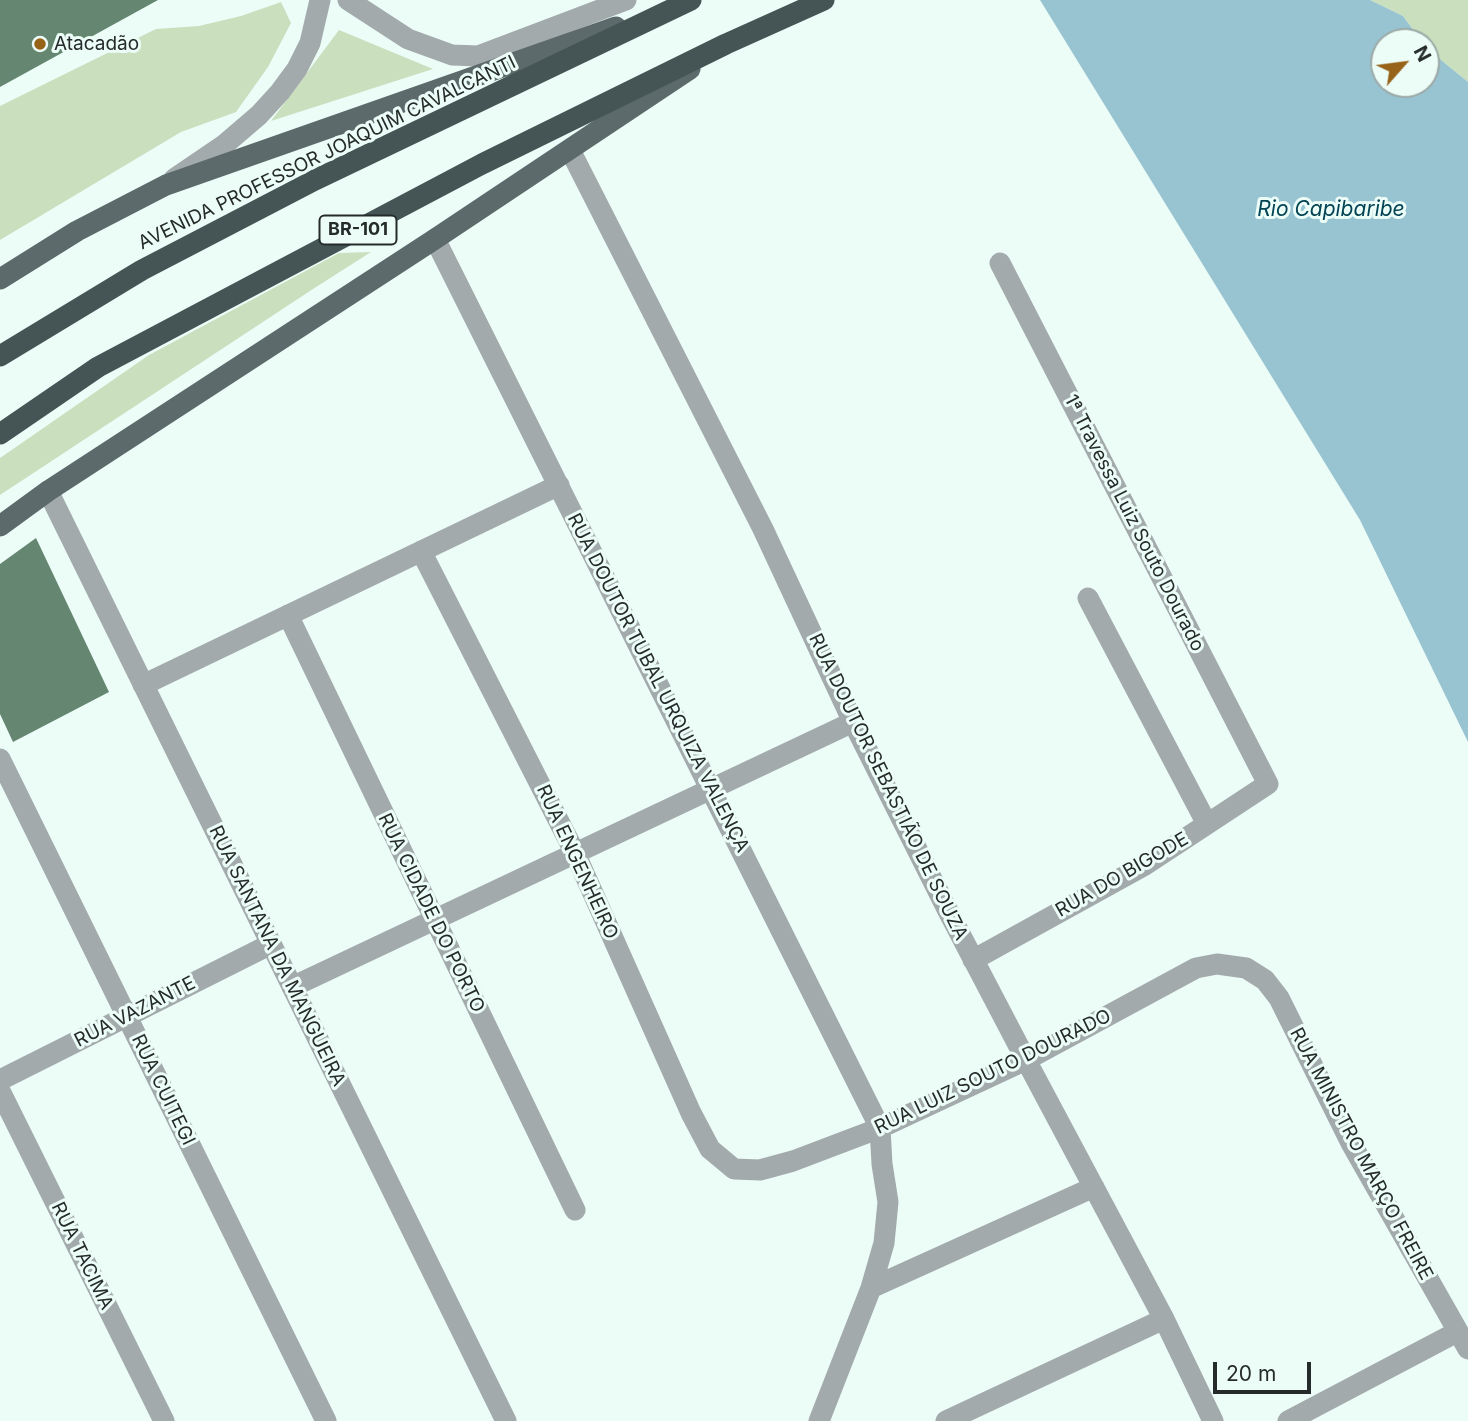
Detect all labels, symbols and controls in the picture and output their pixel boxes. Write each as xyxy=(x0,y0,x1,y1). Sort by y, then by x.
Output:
north arrow xyxy=(1370,28,1440,98)
place label: Atacadão xyxy=(54,33,139,55)
marker: Atacadão xyxy=(32,36,48,52)
text: N xyxy=(1409,42,1436,66)
street label: AVENIDA PROFESSOR JOAQUIM CAVALCANTI xyxy=(134,51,520,255)
water label: Rio Capibaribe xyxy=(1257,197,1405,223)
road number: BR-101 xyxy=(320,215,396,244)
street label: 1ª Travessa Luiz Souto Dourado xyxy=(1059,391,1209,655)
street label: RUA DOUTOR TUBAL URQUIZA VALENÇA xyxy=(562,510,754,856)
street label: RUA DOUTOR SEBASTIÃO DE SOUZA xyxy=(804,630,972,944)
street label: RUA ENGENHEIRO xyxy=(531,781,623,943)
street label: RUA CIDADE DO PORTO xyxy=(373,810,489,1016)
street label: RUA SANTANA DA MANGUEIRA xyxy=(204,822,350,1090)
street label: RUA DO BIGODE xyxy=(1052,828,1192,922)
street label: RUA VAZANTE xyxy=(71,972,199,1052)
street label: RUA LUIZ SOUTO DOURADO xyxy=(871,1005,1115,1139)
street label: RUA MINISTRO MARÇO FREIRE xyxy=(1285,1024,1437,1284)
street label: RUA CUITEGI xyxy=(126,1031,200,1149)
street label: RUA TACIMA xyxy=(46,1199,118,1313)
scale bar xyxy=(1216,1348,1314,1392)
text: 20 m xyxy=(1226,1361,1276,1386)

